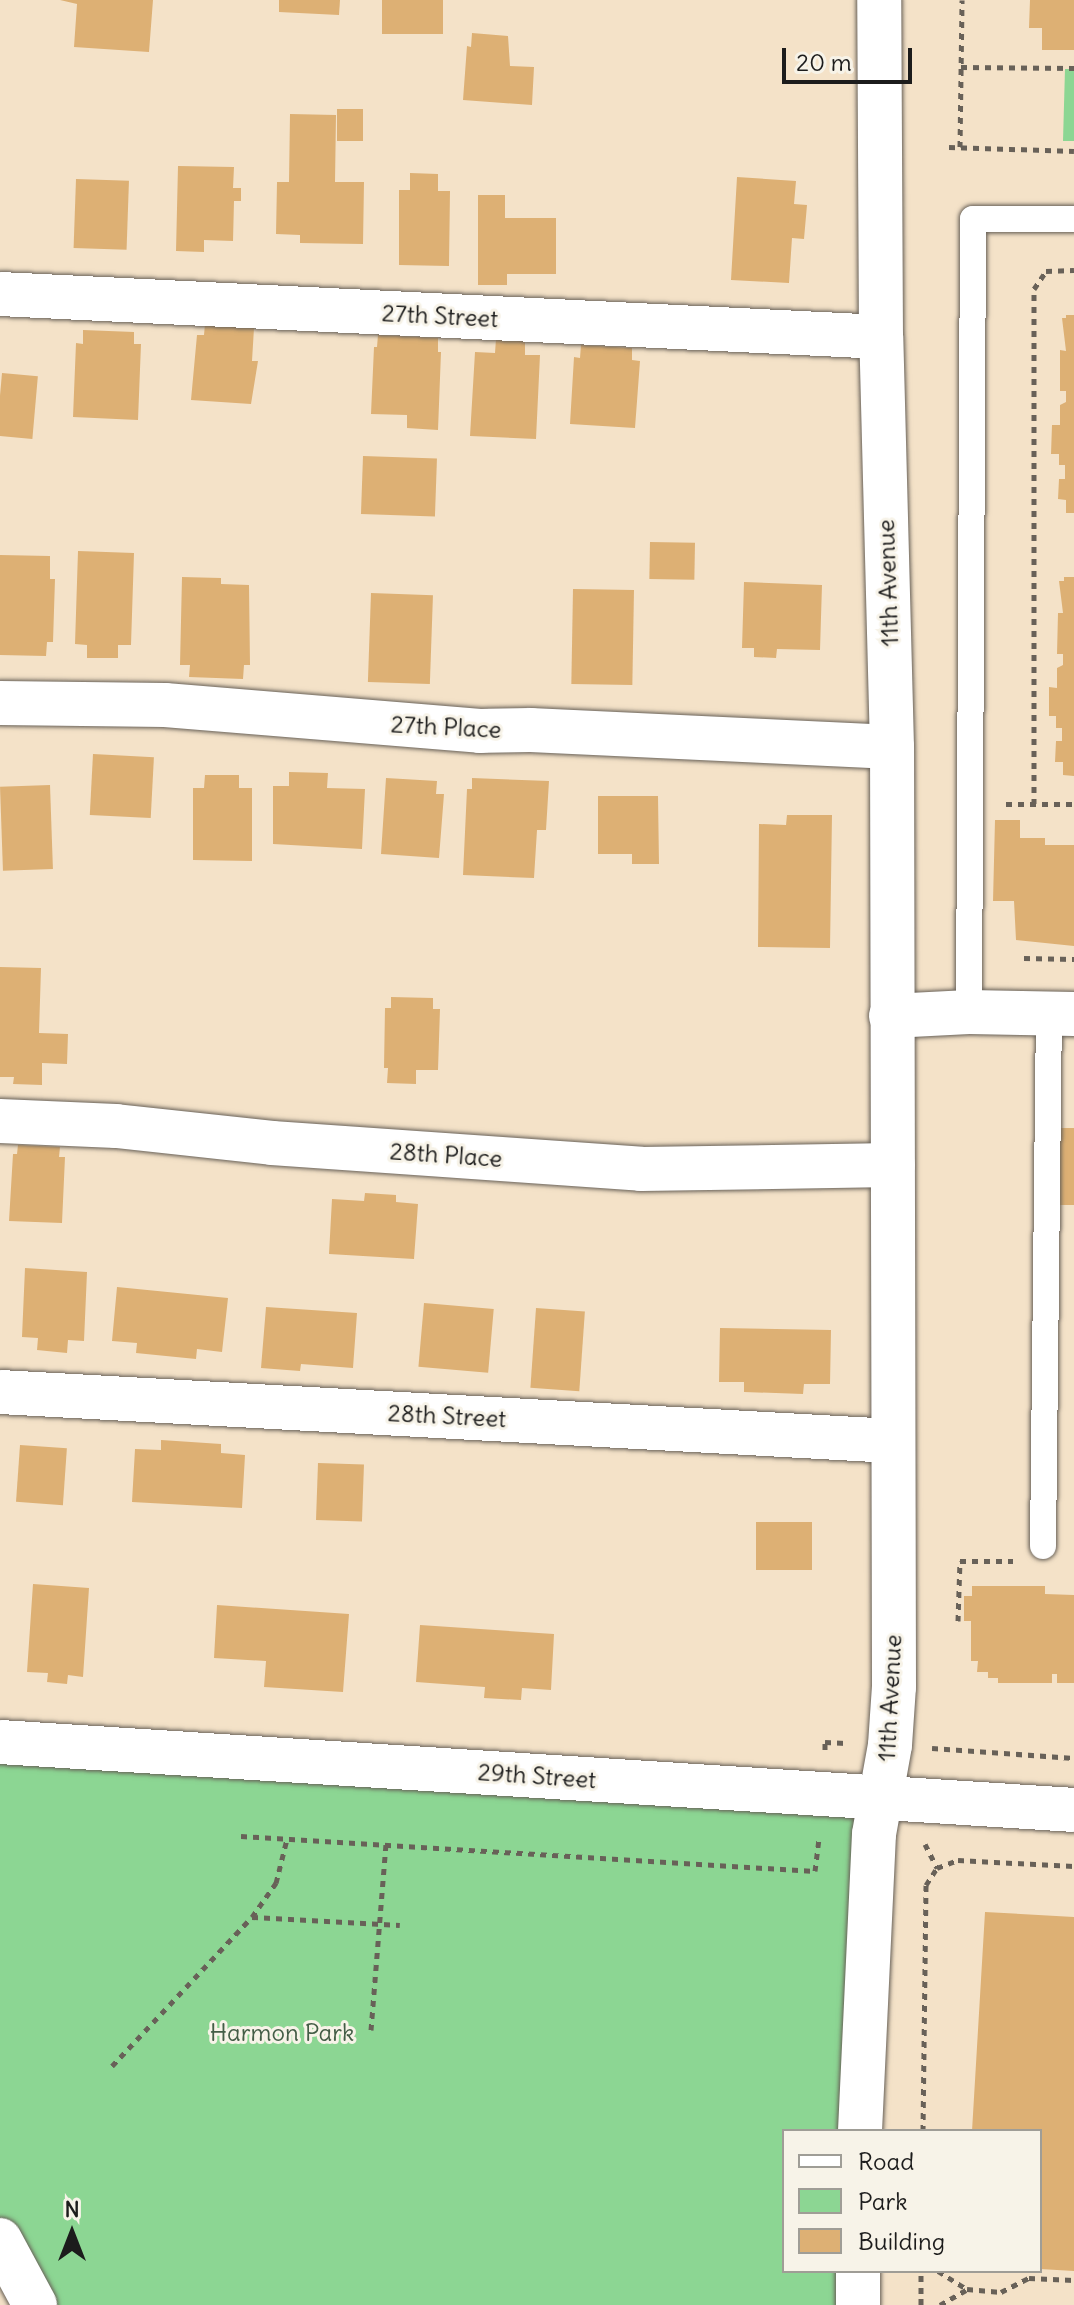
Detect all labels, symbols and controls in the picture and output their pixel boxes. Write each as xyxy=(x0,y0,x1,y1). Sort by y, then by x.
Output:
scale bar xyxy=(786,32,916,82)
text: 20 m xyxy=(796,47,852,77)
street label: 27th Street xyxy=(381,299,499,333)
street label: 11th Avenue xyxy=(871,519,905,647)
street label: 27th Place xyxy=(390,710,502,744)
street label: 28th Place xyxy=(389,1137,503,1173)
street label: 28th Street xyxy=(387,1399,507,1433)
street label: 11th Avenue xyxy=(872,1634,908,1762)
street label: 29th Street xyxy=(477,1757,597,1795)
park label: Harmon Park xyxy=(210,2019,354,2047)
legend xyxy=(782,2129,1042,2273)
text: Road xyxy=(858,2146,914,2176)
text: Park xyxy=(858,2186,908,2216)
north arrow xyxy=(32,2193,112,2273)
text: N xyxy=(64,2195,80,2223)
text: Building xyxy=(858,2226,945,2256)

